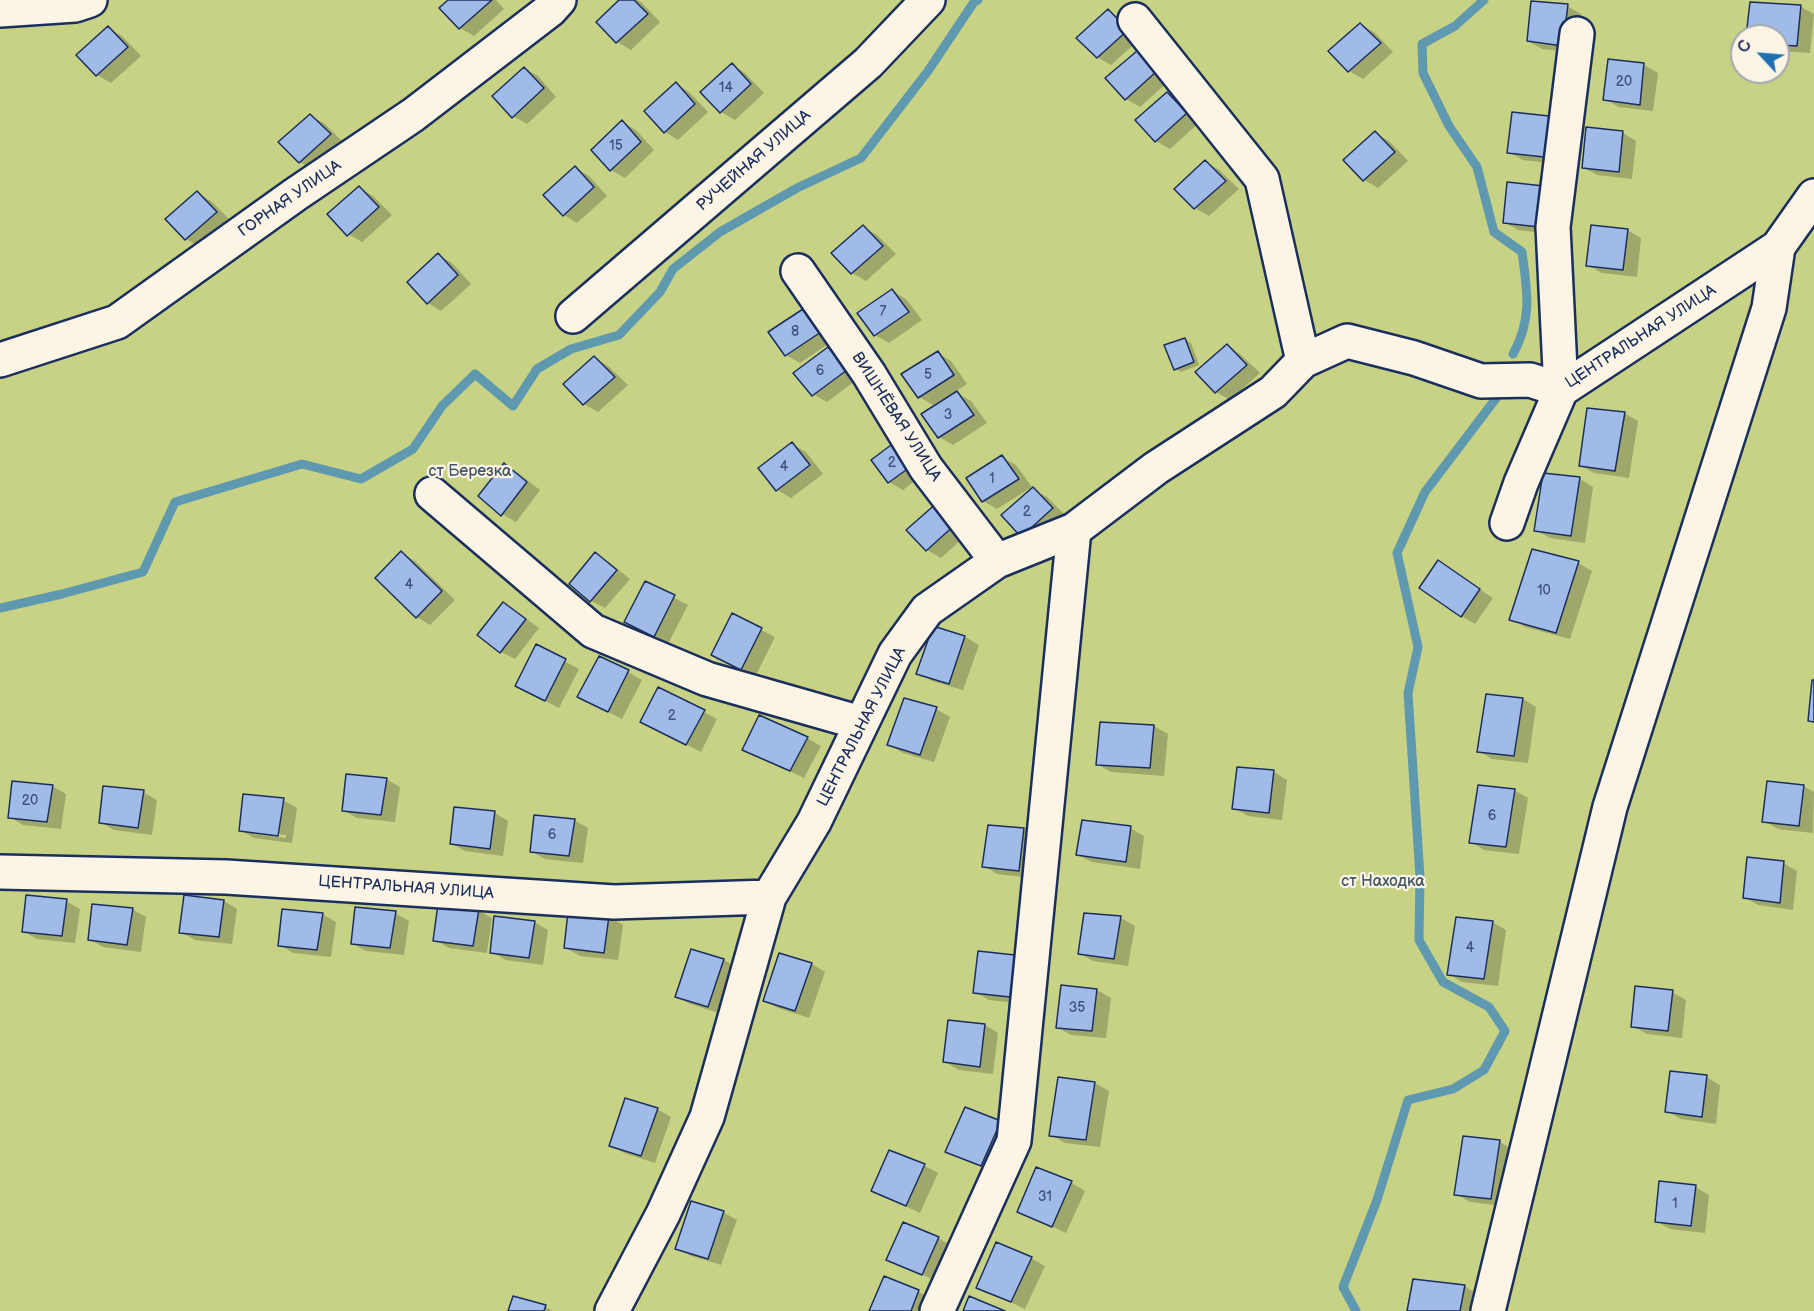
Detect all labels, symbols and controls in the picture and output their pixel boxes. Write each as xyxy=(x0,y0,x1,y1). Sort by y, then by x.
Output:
north arrow xyxy=(1730,24,1790,84)
text: С xyxy=(1734,38,1756,56)
house number: 20 xyxy=(1616,74,1632,90)
house number: 14 xyxy=(719,80,733,96)
street label: РУЧЕЙНАЯ УЛИЦА xyxy=(693,106,815,216)
house number: 15 xyxy=(609,138,623,154)
street label: ГОРНАЯ УЛИЦА xyxy=(235,156,345,242)
street label: ЦЕНТРАЛЬНАЯ УЛИЦА xyxy=(1562,281,1720,393)
house number: 7 xyxy=(880,304,886,320)
house number: 8 xyxy=(791,324,799,340)
street label: ВИШНЁВАЯ УЛИЦА xyxy=(847,349,945,485)
house number: 6 xyxy=(816,363,824,379)
house number: 5 xyxy=(924,367,932,383)
house number: 3 xyxy=(944,407,952,423)
house number: 2 xyxy=(888,455,896,471)
house number: 4 xyxy=(780,459,788,475)
park label: ст Березка xyxy=(429,462,511,482)
house number: 1 xyxy=(989,471,995,487)
house number: 2 xyxy=(1023,504,1031,520)
house number: 4 xyxy=(405,577,413,593)
house number: 10 xyxy=(1537,583,1551,599)
street label: ЦЕНТРАЛЬНАЯ УЛИЦА xyxy=(814,644,910,810)
house number: 2 xyxy=(668,708,676,724)
house number: 20 xyxy=(22,793,38,809)
house number: 6 xyxy=(1488,808,1496,824)
house number: 6 xyxy=(548,827,556,843)
street label: ЦЕНТРАЛЬНАЯ УЛИЦА xyxy=(318,872,494,904)
park label: ст Находка xyxy=(1341,872,1425,892)
house number: 4 xyxy=(1466,940,1474,956)
house number: 35 xyxy=(1069,1000,1085,1016)
house number: 31 xyxy=(1038,1189,1052,1205)
house number: 1 xyxy=(1672,1196,1678,1212)

